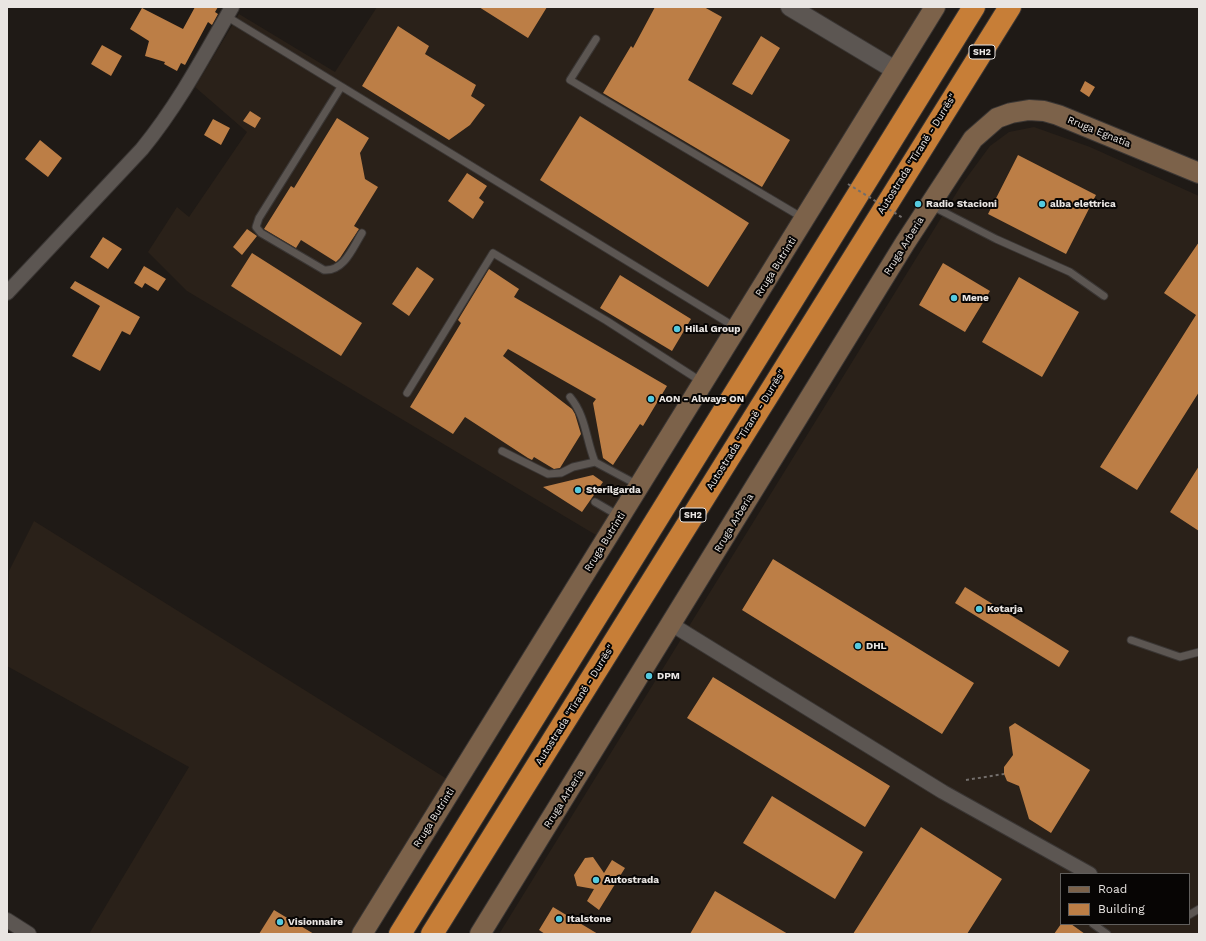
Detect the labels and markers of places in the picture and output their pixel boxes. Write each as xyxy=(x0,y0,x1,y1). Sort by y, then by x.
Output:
place label: Radio Stacioni xyxy=(926,198,997,210)
place label: alba elettrica xyxy=(1050,198,1116,210)
marker: Radio Stacioni xyxy=(913,199,923,209)
marker: alba elettrica xyxy=(1037,199,1047,209)
place label: Mene xyxy=(962,292,989,304)
marker: Mene xyxy=(949,293,959,303)
place label: Hilal Group xyxy=(685,323,741,335)
marker: Hilal Group xyxy=(672,324,682,334)
place label: AON - Always ON xyxy=(659,393,744,405)
marker: AON - Always ON xyxy=(646,394,656,404)
place label: Sterilgarda xyxy=(586,484,641,496)
marker: Sterilgarda xyxy=(573,485,583,495)
place label: Kotarja xyxy=(987,603,1023,615)
marker: Kotarja xyxy=(974,604,984,614)
place label: DHL xyxy=(866,640,887,652)
marker: DHL xyxy=(853,641,863,651)
place label: DPM xyxy=(657,670,680,682)
marker: DPM xyxy=(644,671,654,681)
place label: Autostrada xyxy=(604,874,659,886)
marker: Autostrada xyxy=(591,875,601,885)
place label: Italstone xyxy=(567,913,611,925)
marker: Italstone xyxy=(554,914,564,924)
place label: Visionnaire xyxy=(288,916,343,928)
marker: Visionnaire xyxy=(275,917,285,927)

